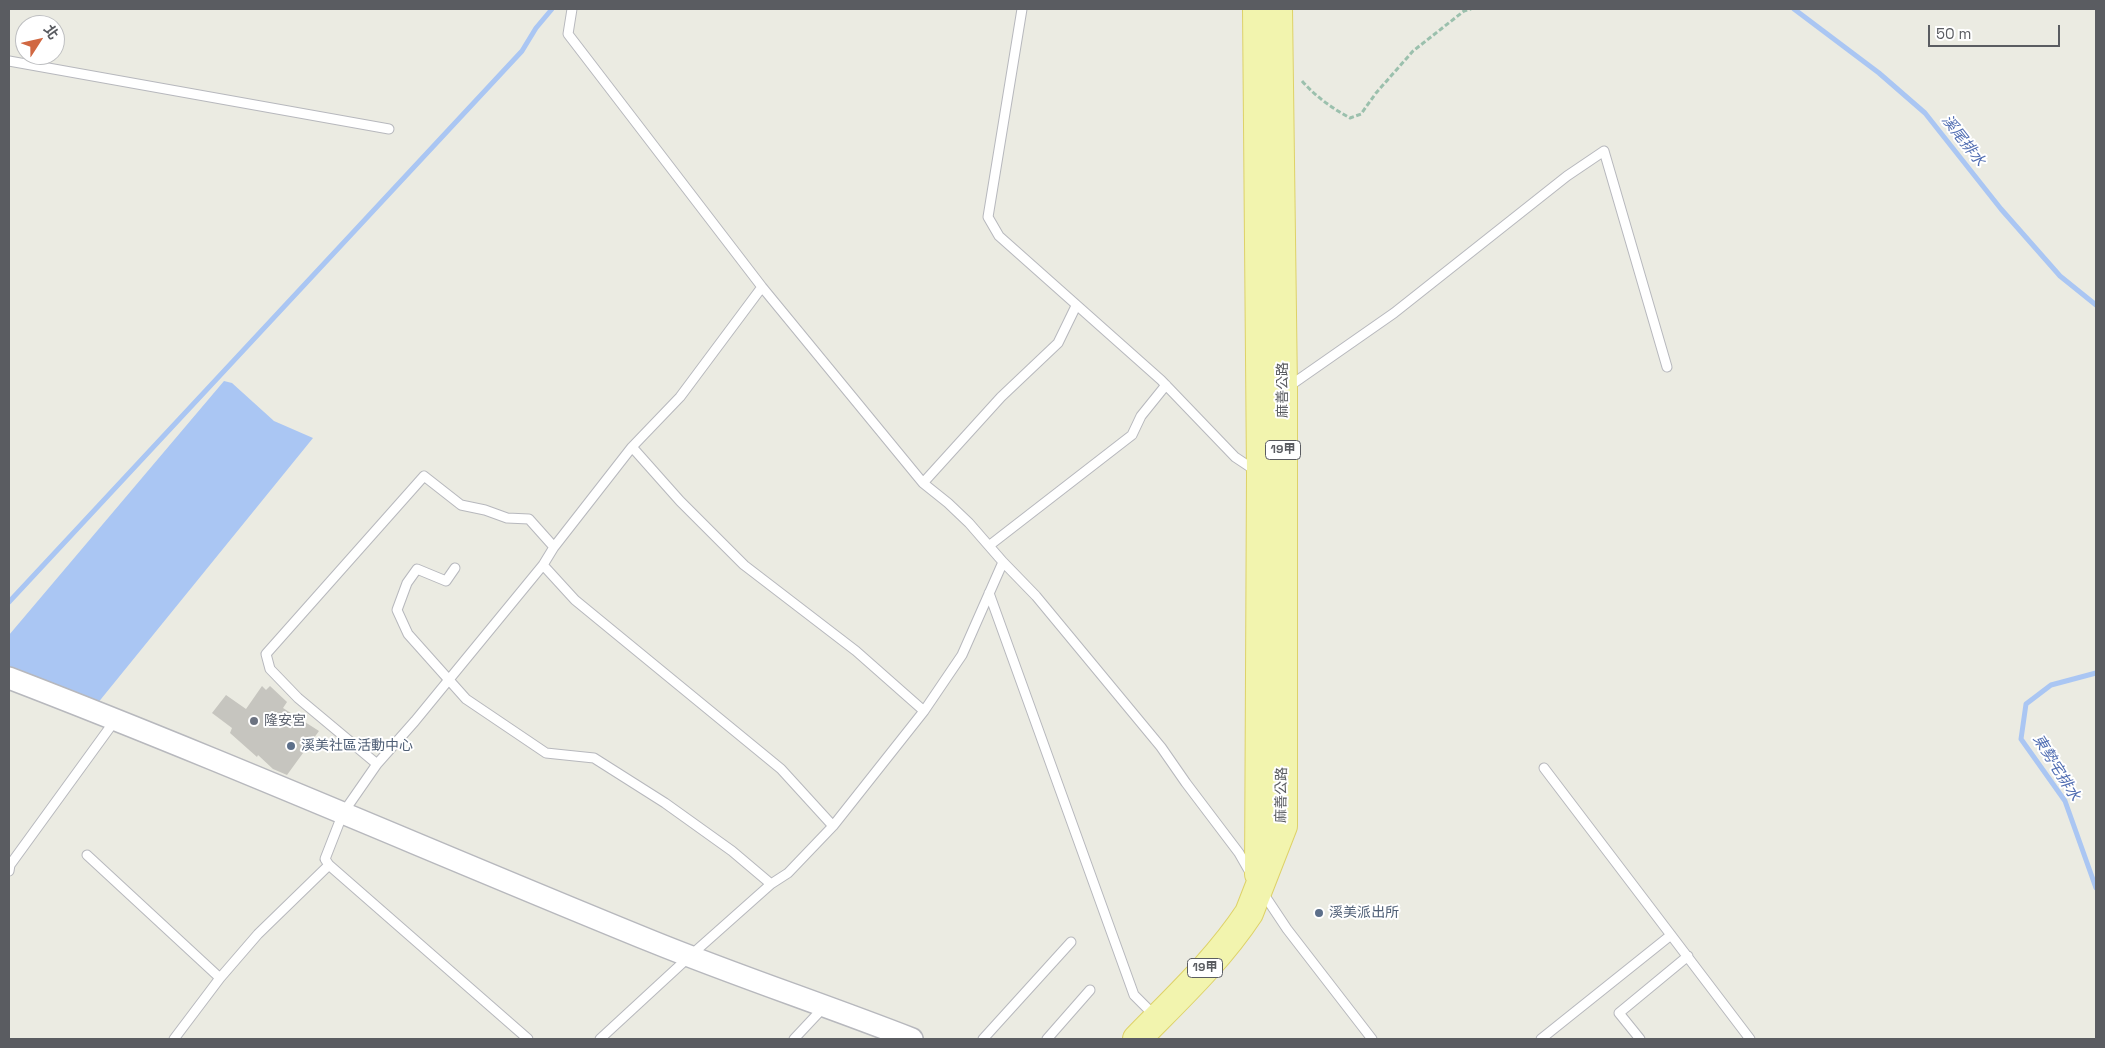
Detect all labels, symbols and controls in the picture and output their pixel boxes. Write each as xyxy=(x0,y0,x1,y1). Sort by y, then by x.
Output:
north arrow xyxy=(15,15,65,65)
scale bar xyxy=(1930,15,2062,47)
text: 北 xyxy=(40,21,63,43)
text: 50 m xyxy=(1936,24,1971,43)
water label: 溪尾排水 xyxy=(1937,112,1989,170)
street label: 麻善公路 xyxy=(1275,362,1291,418)
road number: 19甲 xyxy=(1266,440,1300,460)
place label: 隆安宮 xyxy=(264,713,306,729)
marker: 隆安宮 xyxy=(248,715,260,727)
water label: 東勢宅排水 xyxy=(2028,731,2084,805)
place label: 溪美社區活動中心 xyxy=(301,738,413,754)
marker: 溪美社區活動中心 xyxy=(285,740,297,752)
street label: 麻善公路 xyxy=(1273,767,1291,823)
place label: 溪美派出所 xyxy=(1329,905,1399,921)
marker: 溪美派出所 xyxy=(1313,907,1325,919)
road number: 19甲 xyxy=(1188,958,1222,978)

